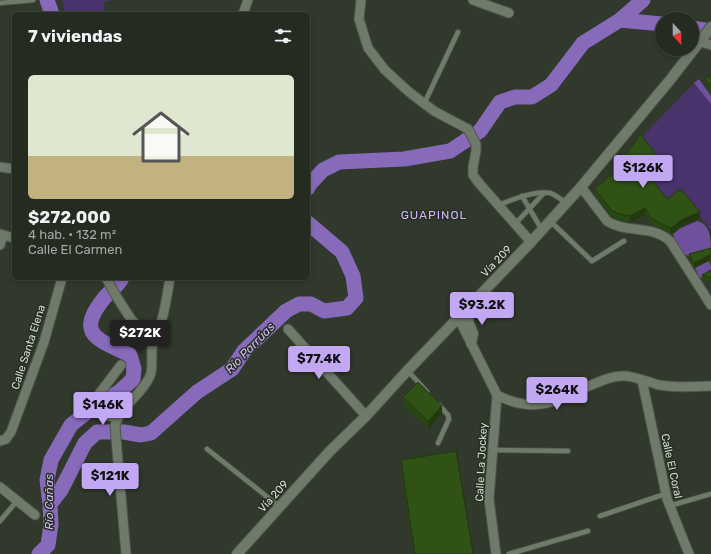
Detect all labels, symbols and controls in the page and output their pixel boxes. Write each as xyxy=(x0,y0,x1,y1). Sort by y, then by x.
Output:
north arrow xyxy=(655,12,699,56)
map controls xyxy=(655,12,699,56)
icon: filters xyxy=(272,25,294,47)
text: 7 viviendas xyxy=(28,26,122,46)
icon: home xyxy=(125,101,197,173)
pin: $126K xyxy=(615,155,671,189)
text: $126K xyxy=(623,160,663,175)
text: $272,000 xyxy=(28,207,110,227)
district label: GUAPINOL xyxy=(401,208,467,222)
text: 4 hab. · 132 m² xyxy=(28,227,116,242)
text: Calle El Carmen xyxy=(28,242,122,257)
street label: Vía 209 xyxy=(478,243,514,280)
pin: $93.2K xyxy=(449,292,515,326)
text: $93.2K xyxy=(459,297,505,312)
street label: Calle Santa Elena xyxy=(9,303,48,391)
pin: $272K xyxy=(112,320,168,354)
water label: Río Parrúas xyxy=(222,320,278,376)
text: $272K xyxy=(119,325,161,340)
pin: $77.4K xyxy=(286,346,352,380)
text: $77.4K xyxy=(297,351,341,366)
pin: $264K xyxy=(529,377,585,411)
text: $264K xyxy=(535,382,579,397)
pin: $146K xyxy=(75,392,131,426)
text: $146K xyxy=(82,397,124,412)
street label: Calle La Jockey xyxy=(473,422,490,502)
street label: Calle El Coral xyxy=(658,432,685,500)
pin: $121K xyxy=(82,463,138,497)
text: $121K xyxy=(91,468,129,483)
water label: Río Cañas xyxy=(42,474,56,530)
street label: Vía 209 xyxy=(256,478,291,515)

